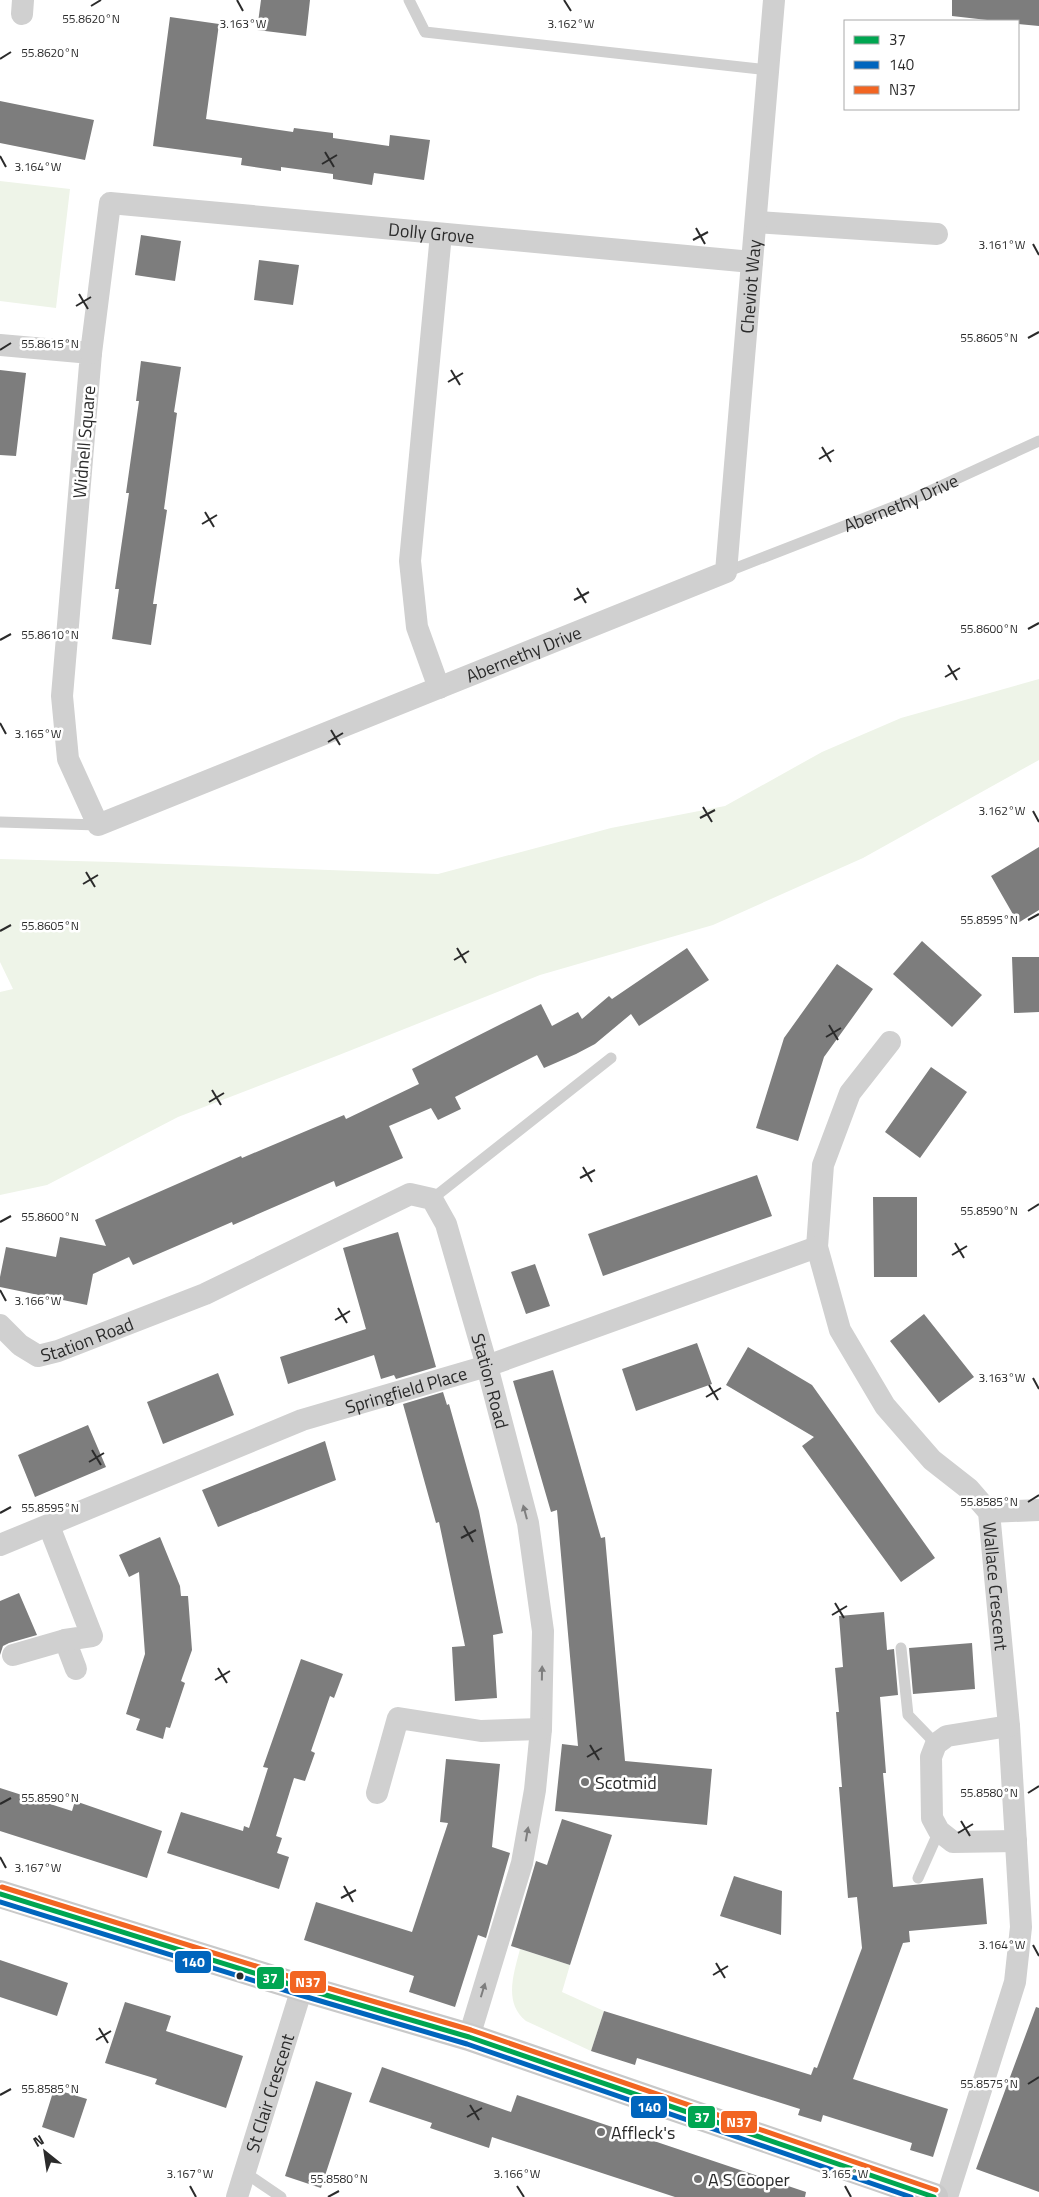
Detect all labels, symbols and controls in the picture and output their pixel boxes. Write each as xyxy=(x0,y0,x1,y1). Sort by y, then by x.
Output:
text: 55.8620°N xyxy=(62,9,120,28)
text: 3.163°W xyxy=(220,14,267,33)
text: 3.162°W xyxy=(548,14,595,33)
legend xyxy=(844,20,1019,110)
text: 37 xyxy=(889,28,906,51)
text: 55.8620°N xyxy=(21,43,79,62)
text: 140 xyxy=(889,53,914,76)
text: N37 xyxy=(889,78,916,101)
text: 3.164°W xyxy=(15,157,62,176)
street label: Dolly Grove xyxy=(387,215,476,250)
text: 3.161°W xyxy=(979,235,1026,254)
street label: Cheviot Way xyxy=(733,238,767,334)
text: 55.8605°N xyxy=(960,328,1018,347)
text: 55.8615°N xyxy=(21,334,79,353)
street label: Widnell Square xyxy=(66,384,102,500)
street label: Abernethy Drive xyxy=(839,466,963,539)
street label: Abernethy Drive xyxy=(462,618,585,689)
text: 55.8600°N xyxy=(960,619,1018,638)
text: 55.8610°N xyxy=(21,625,79,644)
text: 3.165°W xyxy=(15,724,62,743)
text: 3.162°W xyxy=(979,801,1026,820)
text: 55.8595°N xyxy=(960,910,1018,929)
text: 55.8605°N xyxy=(21,916,79,935)
text: 55.8590°N xyxy=(960,1201,1018,1220)
text: 55.8600°N xyxy=(21,1207,79,1226)
text: 3.166°W xyxy=(15,1291,62,1310)
street label: Station Road xyxy=(38,1310,137,1368)
street label: Station Road xyxy=(465,1330,516,1431)
street label: Springfield Place xyxy=(342,1359,470,1420)
text: 3.163°W xyxy=(979,1368,1026,1387)
text: 55.8585°N xyxy=(960,1492,1018,1511)
text: 55.8595°N xyxy=(21,1498,79,1517)
one-way arrow xyxy=(521,1504,529,1519)
street label: Wallace Crescent xyxy=(976,1521,1015,1652)
one-way arrow xyxy=(538,1664,546,1680)
place label: Scotmid xyxy=(595,1769,657,1796)
marker: Scotmid xyxy=(579,1776,591,1788)
text: 55.8580°N xyxy=(960,1783,1018,1802)
text: 55.8590°N xyxy=(21,1788,79,1807)
one-way arrow xyxy=(523,1826,531,1842)
text: 3.167°W xyxy=(15,1858,62,1877)
text: 3.164°W xyxy=(979,1935,1026,1954)
line badge: 140 xyxy=(174,1950,212,1974)
text: 140 xyxy=(181,1951,205,1972)
line badge: 37 xyxy=(256,1966,285,1990)
text: 37 xyxy=(262,1967,278,1988)
line badge: N37 xyxy=(289,1970,327,1994)
unlabelled marker xyxy=(235,1971,245,1981)
text: N37 xyxy=(295,1971,321,1992)
one-way arrow xyxy=(479,1983,487,1998)
street label: St Clair Crescent xyxy=(238,2029,301,2156)
text: 55.8575°N xyxy=(960,2074,1018,2093)
text: 55.8585°N xyxy=(21,2079,79,2098)
line badge: 140 xyxy=(630,2095,668,2119)
text: 140 xyxy=(637,2096,661,2117)
line badge: 37 xyxy=(687,2105,716,2129)
text: 37 xyxy=(694,2106,710,2127)
line badge: N37 xyxy=(720,2110,758,2134)
text: N37 xyxy=(726,2111,752,2132)
place label: Affleck's xyxy=(611,2119,675,2146)
marker: Affleck's xyxy=(595,2126,607,2138)
north arrow xyxy=(20,2127,70,2177)
text: N xyxy=(29,2129,48,2152)
text: 3.167°W xyxy=(167,2164,214,2183)
text: 3.166°W xyxy=(494,2164,541,2183)
text: 3.165°W xyxy=(822,2164,869,2183)
place label: A S Cooper xyxy=(708,2166,790,2193)
text: 55.8580°N xyxy=(310,2169,368,2188)
marker: A S Cooper xyxy=(692,2173,704,2185)

